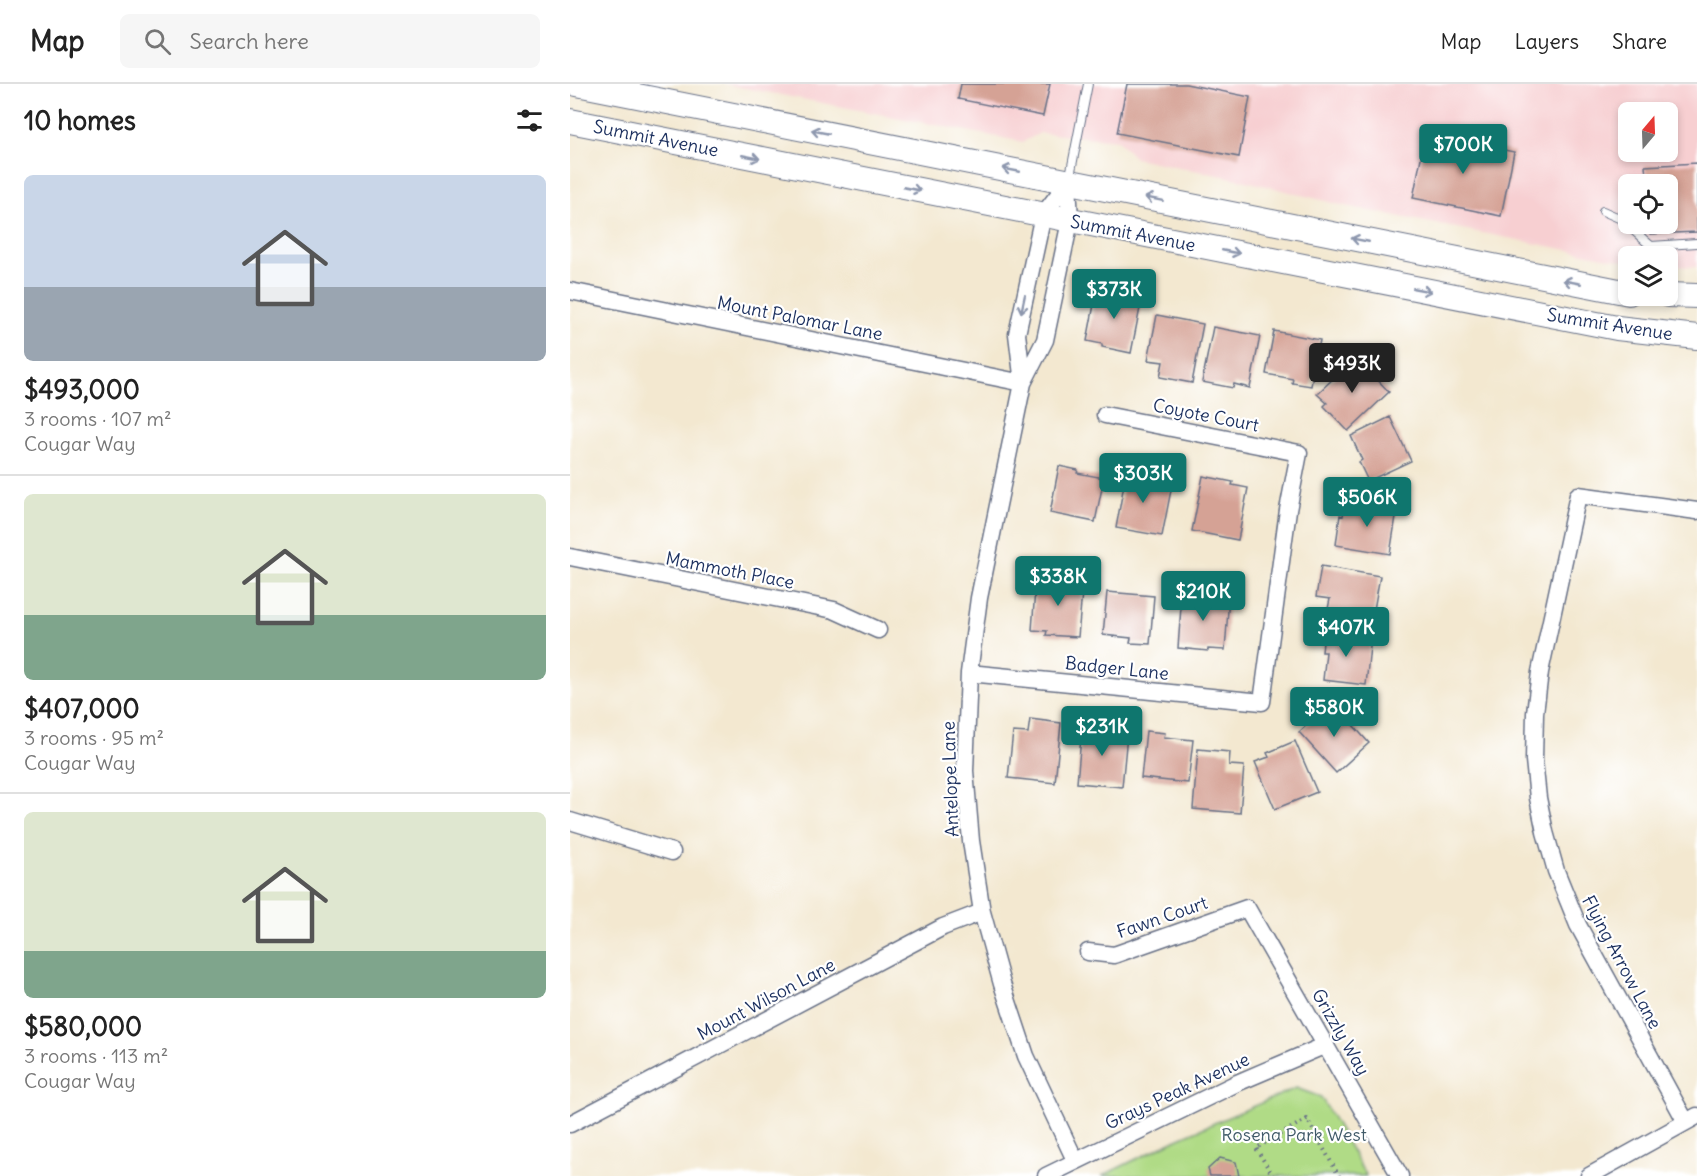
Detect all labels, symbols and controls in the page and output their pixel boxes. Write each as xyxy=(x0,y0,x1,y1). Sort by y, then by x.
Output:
search box xyxy=(120,14,540,68)
text: Map xyxy=(30,23,84,59)
icon: search xyxy=(141,25,174,58)
text: Search here xyxy=(189,27,309,55)
text: Map xyxy=(1441,28,1481,55)
text: Layers xyxy=(1514,28,1579,55)
text: Share xyxy=(1612,28,1667,55)
north arrow xyxy=(1618,102,1678,162)
map controls xyxy=(1618,102,1678,306)
text: 10 homes xyxy=(24,104,136,137)
icon: filters xyxy=(513,104,546,137)
street label: Summit Avenue xyxy=(592,115,720,161)
pin: $700K xyxy=(1421,124,1505,175)
one-way arrow xyxy=(810,126,830,137)
text: $700K xyxy=(1433,131,1493,156)
one-way arrow xyxy=(741,152,760,163)
one-way arrow xyxy=(1002,164,1021,175)
button: locate xyxy=(1618,174,1678,234)
one-way arrow xyxy=(902,184,921,195)
one-way arrow xyxy=(1144,193,1164,204)
street label: Summit Avenue xyxy=(1069,210,1197,256)
icon: home xyxy=(231,214,339,322)
one-way arrow xyxy=(1350,234,1370,245)
button: layers xyxy=(1618,246,1678,306)
one-way arrow xyxy=(1220,247,1240,258)
pin: $373K xyxy=(1072,269,1156,320)
text: $373K xyxy=(1086,276,1142,301)
one-way arrow xyxy=(1562,276,1582,287)
one-way arrow xyxy=(1412,285,1431,296)
street label: Mount Palomar Lane xyxy=(715,291,885,345)
one-way arrow xyxy=(1017,294,1028,313)
street label: Summit Avenue xyxy=(1546,303,1674,345)
pin: $493K xyxy=(1310,343,1394,394)
text: $493K xyxy=(1323,350,1381,375)
text: $493,000 xyxy=(24,373,140,406)
street label: Coyote Court xyxy=(1151,393,1261,437)
text: 3 rooms · 107 m² xyxy=(24,406,172,431)
text: Cougar Way xyxy=(24,431,136,456)
pin: $303K xyxy=(1101,453,1185,504)
text: $303K xyxy=(1113,460,1173,485)
pin: $506K xyxy=(1325,477,1409,528)
text: $506K xyxy=(1337,484,1397,509)
icon: home xyxy=(231,533,339,641)
street label: Mammoth Place xyxy=(664,546,796,594)
pin: $338K xyxy=(1016,556,1100,607)
text: $338K xyxy=(1029,563,1087,588)
pin: $210K xyxy=(1161,571,1245,622)
text: $210K xyxy=(1175,578,1231,603)
pin: $407K xyxy=(1304,607,1388,658)
text: $407K xyxy=(1317,614,1375,639)
street label: Badger Lane xyxy=(1064,651,1170,685)
pin: $580K xyxy=(1292,687,1376,738)
text: $407,000 xyxy=(24,692,140,725)
text: $580K xyxy=(1304,694,1364,719)
pin: $231K xyxy=(1060,706,1144,757)
text: $231K xyxy=(1075,713,1129,738)
street label: Antelope Lane xyxy=(936,721,964,837)
text: 3 rooms · 95 m² xyxy=(24,725,164,750)
text: Cougar Way xyxy=(24,750,136,775)
icon: home xyxy=(231,851,339,959)
street label: Fawn Court xyxy=(1114,891,1210,943)
street label: Flying Arrow Lane xyxy=(1577,891,1667,1033)
street label: Mount Wilson Lane xyxy=(693,953,839,1045)
street label: Grizzly Way xyxy=(1307,985,1375,1079)
text: $580,000 xyxy=(24,1010,142,1043)
text: 3 rooms · 113 m² xyxy=(24,1043,168,1068)
street label: Grays Peak Avenue xyxy=(1101,1047,1253,1135)
text: Cougar Way xyxy=(24,1068,136,1093)
park label: Rosena Park West xyxy=(1221,1123,1367,1146)

